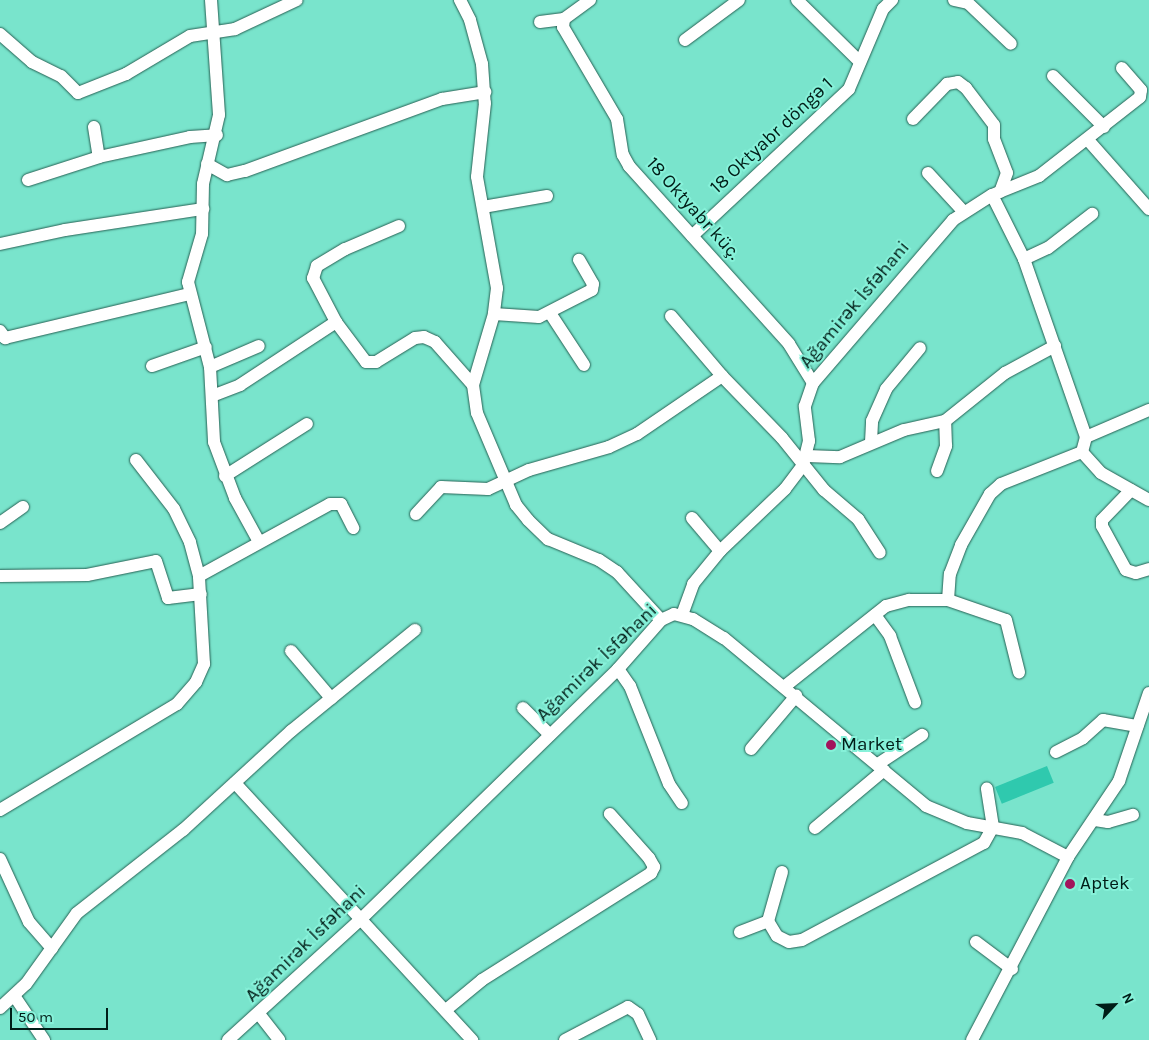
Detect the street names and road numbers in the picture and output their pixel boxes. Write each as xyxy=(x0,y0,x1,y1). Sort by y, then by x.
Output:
street label: 18 Oktyabr döngə 1 xyxy=(706,73,838,199)
street label: 18 Oktyabr küç. xyxy=(641,153,745,265)
street label: Ağamirək İsfəhani xyxy=(795,237,915,373)
street label: Ağamirək İsfəhani xyxy=(532,600,662,726)
street label: Ağamirək İsfəhani xyxy=(241,881,371,1007)

